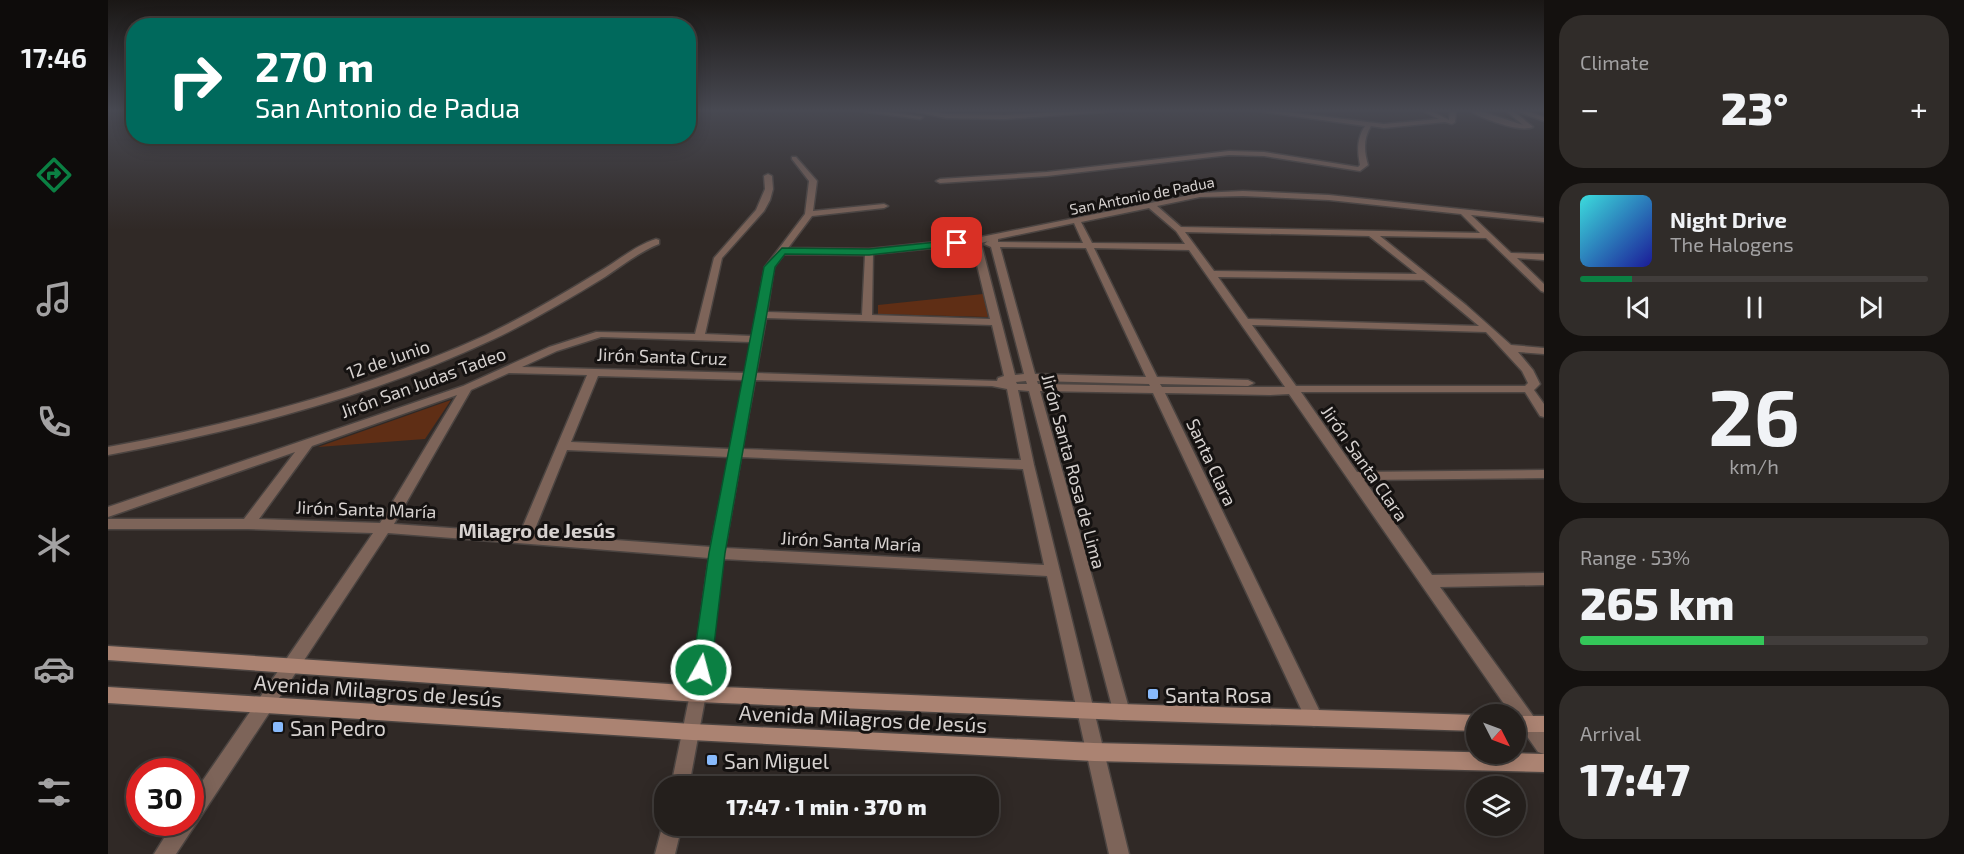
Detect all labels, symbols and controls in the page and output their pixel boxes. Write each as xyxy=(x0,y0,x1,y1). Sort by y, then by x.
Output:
text: 270 m xyxy=(255,40,374,90)
text: 17:46 xyxy=(21,41,87,73)
icon: right xyxy=(156,42,234,120)
text: Climate xyxy=(1580,50,1649,74)
text: 23° xyxy=(1721,80,1788,134)
text: − xyxy=(1580,88,1599,128)
text: + xyxy=(1910,88,1928,128)
text: San Antonio de Padua xyxy=(255,91,520,123)
icon: directions xyxy=(33,154,75,196)
street label: San Antonio de Padua xyxy=(1068,172,1216,218)
text: Night Drive xyxy=(1670,206,1787,232)
pin xyxy=(931,217,982,268)
icon: arrive xyxy=(940,226,973,259)
text: The Halogens xyxy=(1670,232,1794,256)
icon: music xyxy=(33,278,75,320)
icon: previous xyxy=(1622,291,1655,324)
icon: pause xyxy=(1738,291,1771,324)
icon: next xyxy=(1854,291,1887,324)
street label: 12 de Junio xyxy=(344,335,432,383)
street label: Jirón San Judas Tadeo xyxy=(337,342,509,422)
street label: Jirón Santa Cruz xyxy=(596,343,728,369)
text: 26 xyxy=(1708,368,1800,462)
street label: Jirón Santa Rosa de Lima xyxy=(1037,371,1111,571)
icon: phone xyxy=(33,401,75,443)
street label: Jirón Santa Clara xyxy=(1317,401,1413,525)
street label: Santa Clara xyxy=(1182,415,1242,509)
text: km/h xyxy=(1729,454,1779,478)
street label: Jirón Santa María xyxy=(295,496,437,522)
district label: Milagro de Jesús xyxy=(459,518,615,542)
icon: climate xyxy=(33,524,75,566)
street label: Jirón Santa María xyxy=(780,526,922,556)
text: Range · 53% xyxy=(1580,545,1690,569)
text: 265 km xyxy=(1580,575,1735,629)
position arrow xyxy=(669,638,733,702)
icon: car xyxy=(33,648,75,690)
street label: Avenida Milagros de Jesús xyxy=(253,669,503,711)
place label: Santa Rosa xyxy=(1165,682,1272,707)
marker: Santa Rosa xyxy=(1146,687,1160,701)
street label: Avenida Milagros de Jesús xyxy=(738,699,988,737)
north arrow xyxy=(1466,704,1526,764)
map controls xyxy=(1466,704,1526,836)
place label: San Pedro xyxy=(290,715,386,740)
marker: San Pedro xyxy=(271,720,285,734)
text: Arrival xyxy=(1580,721,1641,745)
place label: San Miguel xyxy=(724,748,830,773)
text: 17:47 xyxy=(1580,751,1690,805)
marker: San Miguel xyxy=(705,753,719,767)
speed limit sign: 30 xyxy=(126,758,204,836)
icon: filters xyxy=(33,771,75,813)
button: layers xyxy=(1466,776,1526,836)
text: 17:47 · 1 min · 370 m xyxy=(726,793,927,819)

